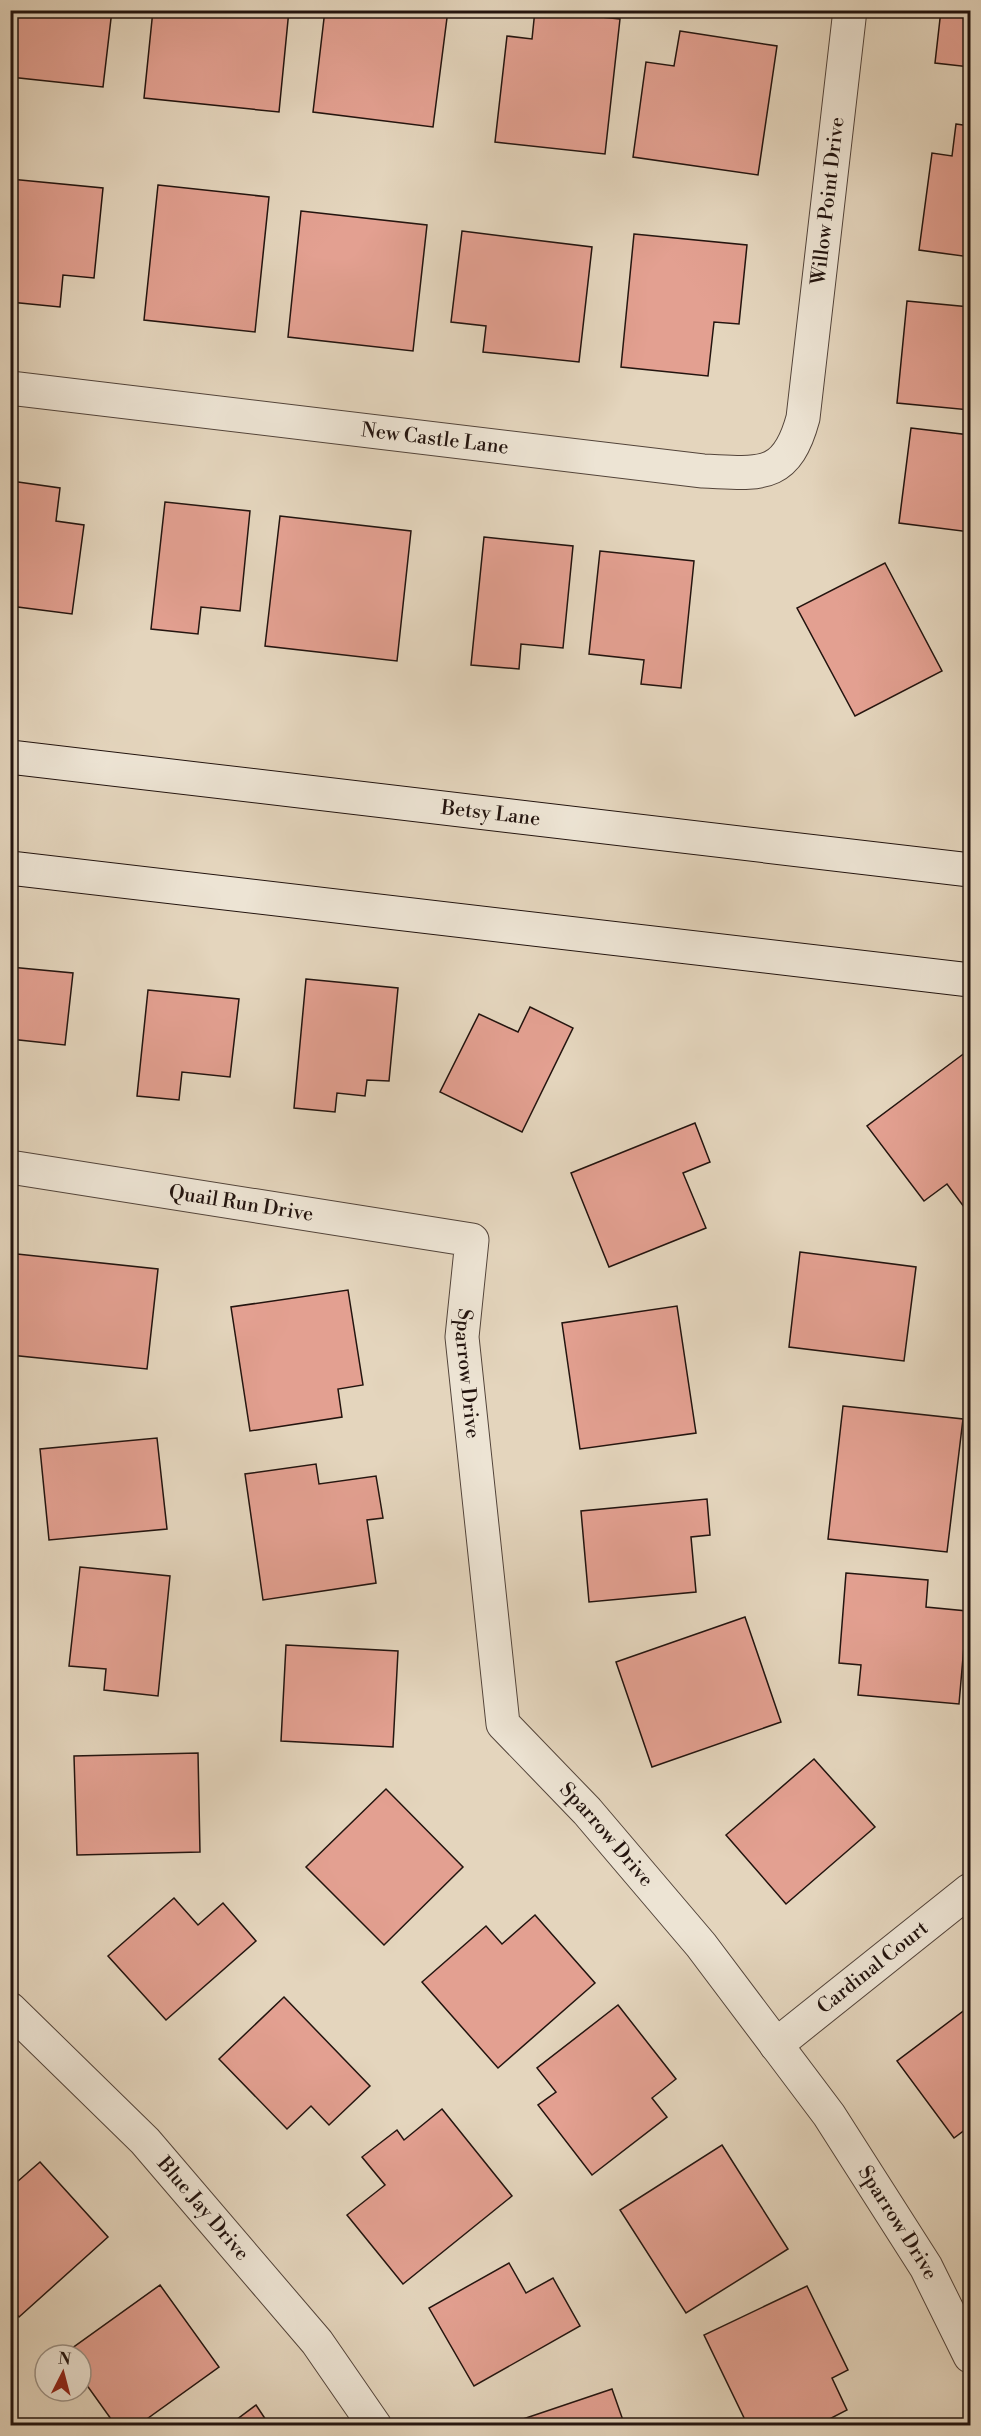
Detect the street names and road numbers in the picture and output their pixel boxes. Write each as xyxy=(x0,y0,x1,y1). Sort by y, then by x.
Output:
street label: Willow Point Drive xyxy=(806,116,850,287)
street label: New Castle Lane xyxy=(360,418,510,460)
street label: Betsy Lane xyxy=(439,795,542,832)
street label: Quail Run Drive xyxy=(167,1180,315,1227)
street label: Sparrow Drive xyxy=(449,1307,485,1440)
street label: Sparrow Drive xyxy=(554,1777,659,1892)
street label: Cardinal Court xyxy=(812,1916,933,2020)
street label: Blue Jay Drive xyxy=(151,2151,254,2266)
street label: Sparrow Drive xyxy=(852,2161,943,2284)

